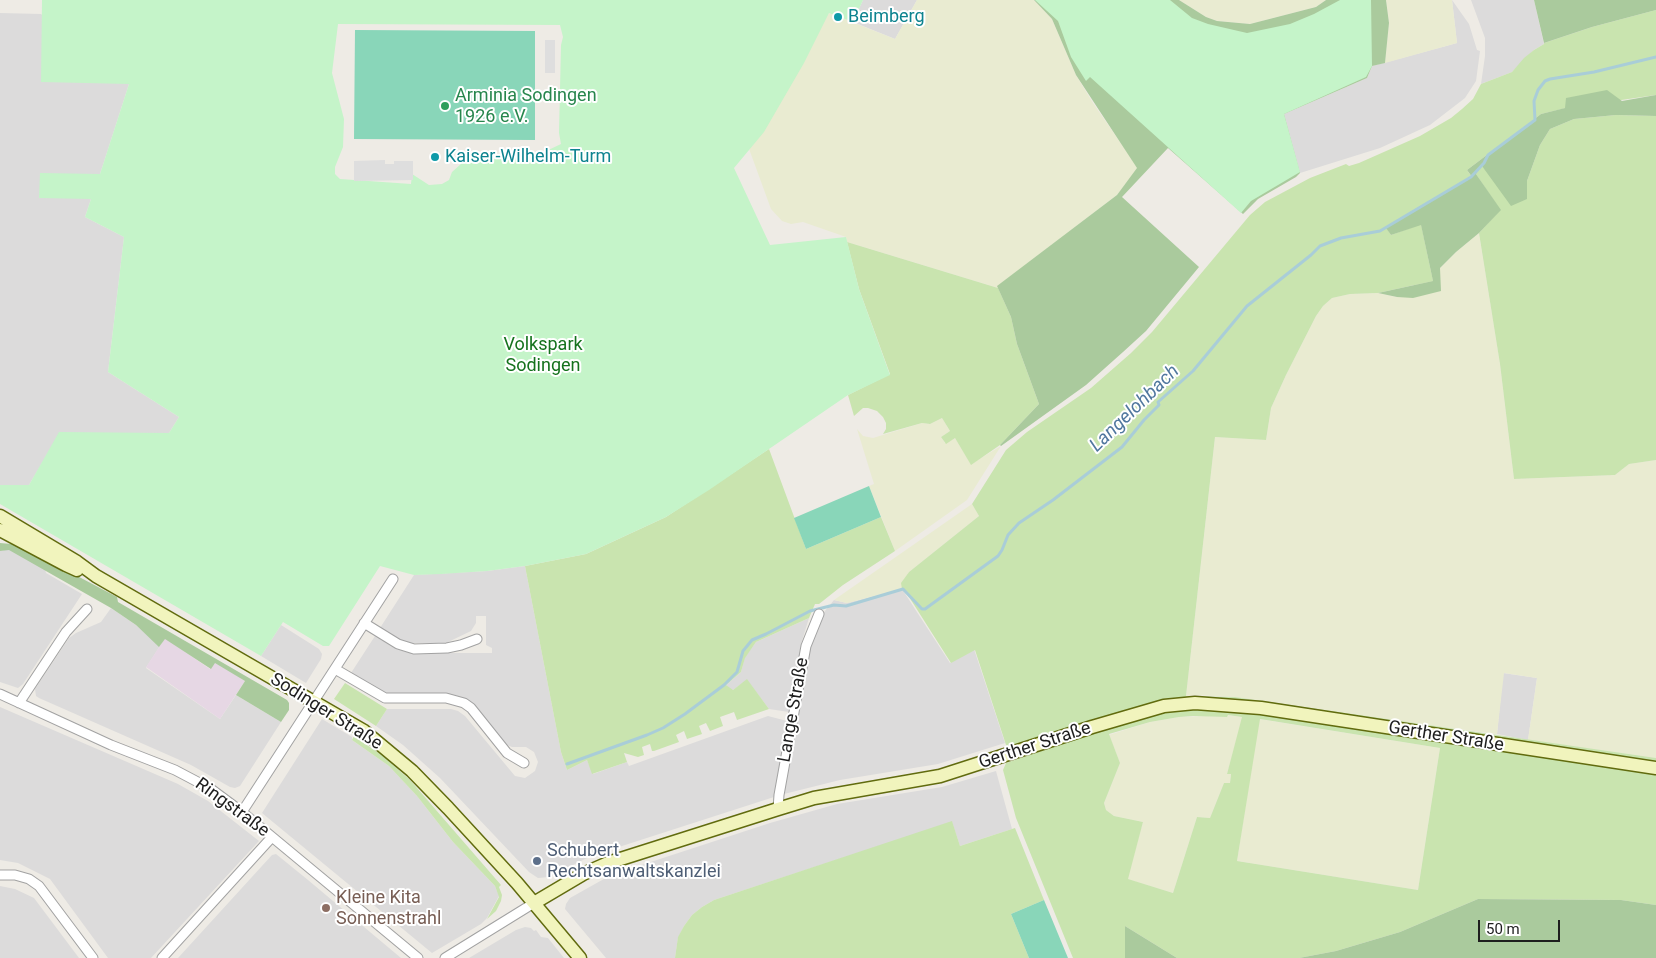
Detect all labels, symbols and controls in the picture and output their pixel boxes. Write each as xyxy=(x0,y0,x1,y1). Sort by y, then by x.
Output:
place label: Beimberg xyxy=(848,6,925,28)
marker: Beimberg xyxy=(832,11,844,23)
place label: Arminia Sodingen 1926 e.V. xyxy=(455,85,597,128)
marker: Arminia Sodingen 1926 e.V. xyxy=(439,100,451,112)
place label: Kaiser-Wilhelm-Turm xyxy=(445,146,611,168)
marker: Kaiser-Wilhelm-Turm xyxy=(429,151,441,163)
park label: Volkspark Sodingen xyxy=(503,334,583,376)
water label: Langelohbach xyxy=(1086,361,1184,457)
street label: Lange Straße xyxy=(774,656,814,764)
street label: Sodinger Straße xyxy=(266,669,386,755)
street label: Gerther Straße xyxy=(1387,717,1505,757)
street label: Gerther Straße xyxy=(976,718,1094,774)
street label: Ringstraße xyxy=(191,774,273,842)
place label: Schubert Rechtsanwaltskanzlei xyxy=(547,840,721,882)
marker: Schubert Rechtsanwaltskanzlei xyxy=(531,855,543,867)
place label: Kleine Kita Sonnenstrahl xyxy=(336,887,441,930)
marker: Kleine Kita Sonnenstrahl xyxy=(320,902,332,914)
scale bar xyxy=(1481,910,1564,942)
text: 50 m xyxy=(1486,920,1520,938)

